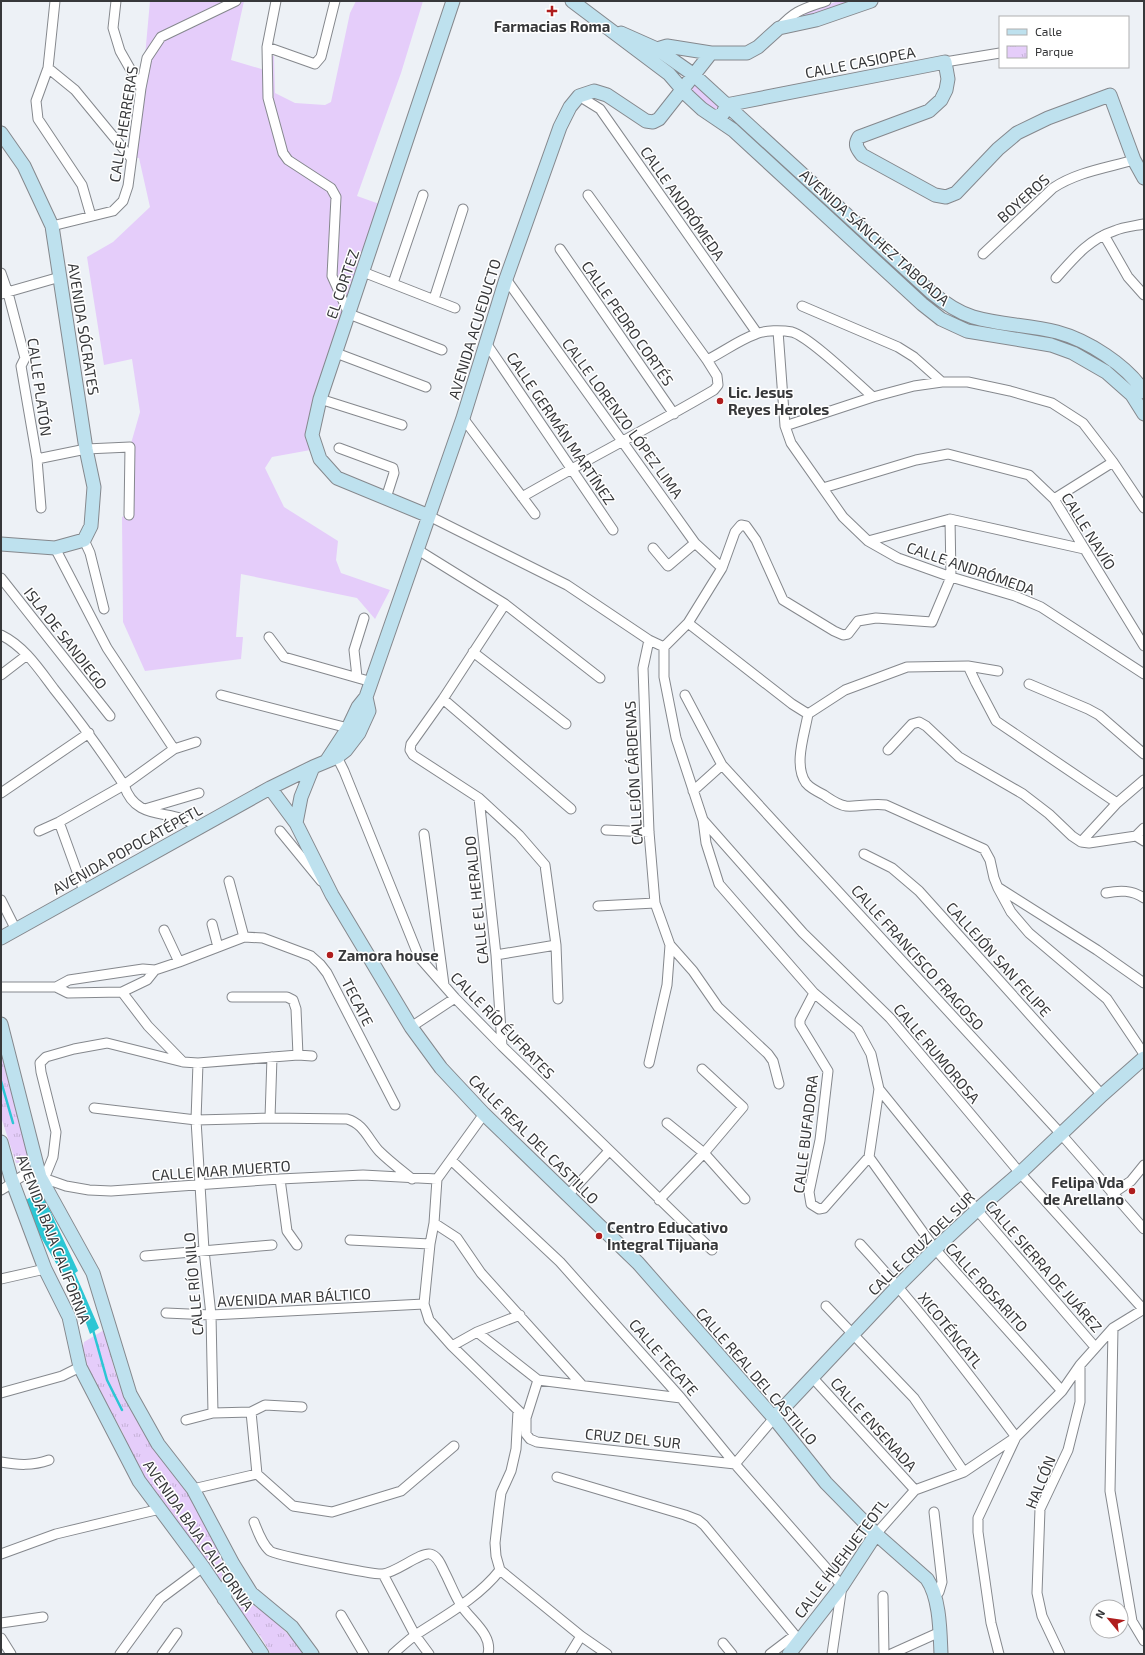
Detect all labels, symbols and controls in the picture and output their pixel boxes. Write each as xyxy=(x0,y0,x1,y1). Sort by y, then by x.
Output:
marker: Farmacias Roma xyxy=(547,6,557,16)
legend xyxy=(999,16,1129,68)
place label: Farmacias Roma xyxy=(494,17,610,35)
text: Calle xyxy=(1035,24,1062,38)
street label: CALLE CASIOPEA xyxy=(803,42,917,82)
text: Parque xyxy=(1035,44,1073,58)
street label: CALLE HERRERAS xyxy=(105,65,141,183)
street label: CALLE ANDRÓMEDA xyxy=(637,143,729,264)
street label: AVENIDA SÁNCHEZ TABOADA xyxy=(797,165,954,309)
street label: BOYEROS xyxy=(993,170,1053,226)
street label: EL CORTEZ xyxy=(322,247,362,321)
street label: AVENIDA ACUEDUCTO xyxy=(444,257,504,401)
street label: CALLE PEDRO CORTÉS xyxy=(578,257,678,389)
street label: AVENIDA SÓCRATES xyxy=(65,262,103,396)
street label: CALLE LORENZO LÓPEZ LIMA xyxy=(559,335,687,502)
street label: CALLE PLATÓN xyxy=(24,337,56,437)
street label: CALLE GERMÁN MARTÍNEZ xyxy=(503,348,619,508)
place label: Lic. Jesus Reyes Heroles xyxy=(728,383,829,419)
marker: Lic. Jesus Reyes Heroles xyxy=(715,396,725,406)
street label: CALLE NAVÍO xyxy=(1058,489,1120,573)
street label: CALLE ANDRÓMEDA xyxy=(904,538,1038,599)
street label: ISLA DE SANDIEGO xyxy=(21,584,111,692)
street label: CALLEJÓN CÁRDENAS xyxy=(620,700,646,846)
street label: AVENIDA POPOCATÉPETL xyxy=(49,800,205,898)
street label: CALLE EL HERALDO xyxy=(460,835,492,965)
street label: CALLE FRANCISCO FRAGOSO xyxy=(848,881,988,1033)
street label: CALLEJÓN SAN FELIPE xyxy=(943,898,1055,1020)
place label: Zamora house xyxy=(338,946,439,964)
marker: Zamora house xyxy=(325,950,335,960)
street label: CALLE RÍO ÉUFRATES xyxy=(447,968,559,1082)
street label: TECATE xyxy=(338,975,378,1029)
street label: CALLE RUMOROSA xyxy=(890,1000,984,1107)
street label: CALLE REAL DEL CASTILLO xyxy=(465,1070,603,1208)
street label: CALLE BUFADORA xyxy=(789,1073,821,1194)
street label: AVENIDA BAJA CALIFORNIA xyxy=(13,1152,95,1327)
street label: CALLE MAR MUERTO xyxy=(151,1156,291,1184)
place label: Felipa Vda de Arellano xyxy=(1043,1173,1124,1208)
marker: Felipa Vda de Arellano xyxy=(1127,1186,1137,1196)
street label: CALLE CRUZ DEL SUR xyxy=(864,1187,978,1299)
street label: CALLE SIERRA DE JUÁREZ xyxy=(982,1196,1106,1336)
place label: Centro Educativo Integral Tijuana xyxy=(607,1218,728,1253)
marker: Centro Educativo Integral Tijuana xyxy=(594,1231,604,1241)
street label: CALLE RÍO NILO xyxy=(180,1232,206,1336)
street label: CALLE ROSARITO xyxy=(942,1239,1032,1335)
street label: AVENIDA MAR BÁLTICO xyxy=(217,1284,371,1310)
street label: XICOTÉNCATL xyxy=(915,1288,987,1372)
street label: CALLE REAL DEL CASTILLO xyxy=(692,1304,822,1448)
street label: CALLE TECATE xyxy=(626,1315,702,1399)
street label: CALLE ENSENADA xyxy=(827,1373,921,1475)
street label: CRUZ DEL SUR xyxy=(584,1424,682,1452)
street label: HALCÓN xyxy=(1021,1453,1059,1511)
street label: AVENIDA BAJA CALIFORNIA xyxy=(140,1456,258,1614)
street label: CALLE HUEHUETEOTL xyxy=(790,1494,892,1621)
north arrow xyxy=(1089,1599,1129,1639)
text: N xyxy=(1092,1607,1107,1621)

